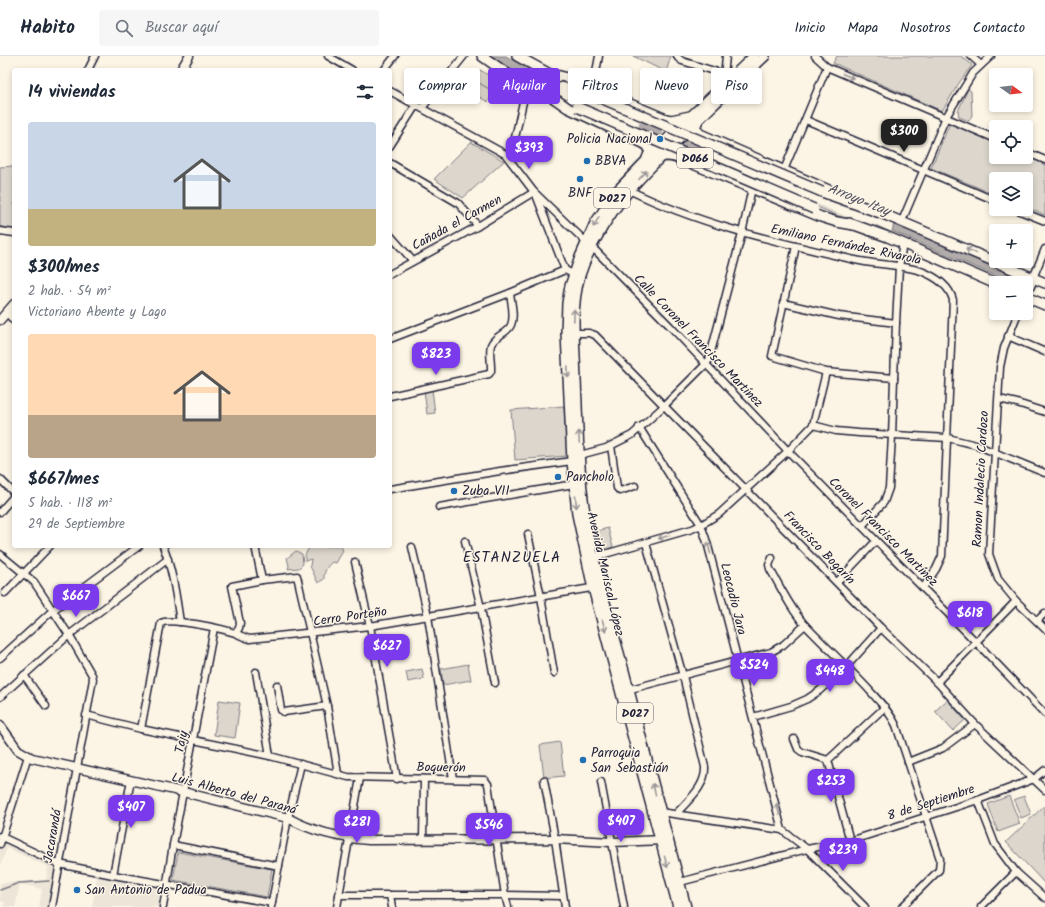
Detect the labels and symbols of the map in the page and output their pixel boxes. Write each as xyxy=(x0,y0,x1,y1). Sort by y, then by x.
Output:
north arrow xyxy=(989,68,1033,112)
one-way arrow xyxy=(842,73,854,80)
pin: $300 xyxy=(880,119,928,153)
place label: Policia Nacional xyxy=(567,129,652,150)
marker: Policia Nacional xyxy=(655,134,665,144)
pin: $393 xyxy=(505,136,553,170)
road number: D066 xyxy=(677,148,713,168)
place label: BBVA xyxy=(595,151,626,172)
marker: BBVA xyxy=(582,156,592,166)
one-way arrow xyxy=(638,170,648,180)
marker: BNF xyxy=(575,174,585,184)
water label: Arroyo Itay xyxy=(824,178,896,223)
place label: BNF xyxy=(568,183,593,204)
road number: D027 xyxy=(594,188,630,208)
street label: Cañada el Carmen xyxy=(408,189,506,256)
one-way arrow xyxy=(592,216,599,228)
street label: Emiliano Fernández Rivarola xyxy=(769,219,923,271)
one-way arrow xyxy=(966,247,978,255)
street label: Calle Coronel Francisco Martínez xyxy=(628,269,768,413)
one-way arrow xyxy=(571,309,578,322)
pin: $823 xyxy=(412,342,460,376)
one-way arrow xyxy=(564,365,571,378)
street label: Ramon Indalecio Cardozo xyxy=(967,410,995,548)
one-way arrow xyxy=(575,431,583,444)
place label: Pancholo xyxy=(566,467,614,488)
marker: Pancholo xyxy=(553,472,563,482)
street label: Coronel Francisco Martínez xyxy=(823,472,943,592)
place label: Zuba VII xyxy=(462,481,509,502)
marker: Zuba VII xyxy=(449,486,459,496)
one-way arrow xyxy=(572,495,579,508)
street label: Francisco Bogarín xyxy=(778,506,860,590)
street label: Avenida Mariscal López xyxy=(580,510,630,639)
one-way arrow xyxy=(658,534,671,541)
one-way arrow xyxy=(704,542,712,555)
district label: ESTANZUELA xyxy=(463,546,561,570)
street label: Leocadio Jara xyxy=(714,561,752,637)
pin: $667 xyxy=(52,584,100,618)
street label: Cerro Porteño xyxy=(312,601,388,633)
pin: $618 xyxy=(946,601,994,635)
one-way arrow xyxy=(600,619,608,632)
pin: $627 xyxy=(363,634,411,668)
pin: $524 xyxy=(730,653,778,687)
pin: $448 xyxy=(806,659,854,693)
road number: D027 xyxy=(617,703,653,723)
street label: Tajy xyxy=(170,728,195,755)
place label: Parroquia San Sebastián xyxy=(591,743,669,779)
marker: Parroquia San Sebastián xyxy=(578,755,588,765)
street label: Boquerón xyxy=(416,757,466,779)
street label: Luis Alberto del Paraná xyxy=(169,767,301,821)
pin: $253 xyxy=(807,769,855,803)
street label: 8 de Septiembre xyxy=(885,779,978,827)
one-way arrow xyxy=(650,783,658,796)
pin: $407 xyxy=(107,795,155,829)
one-way arrow xyxy=(774,803,781,816)
street label: Jacarandá xyxy=(38,806,68,864)
pin: $407 xyxy=(597,809,645,843)
pin: $281 xyxy=(333,810,381,844)
pin: $546 xyxy=(465,813,513,847)
pin: $239 xyxy=(819,838,867,872)
one-way arrow xyxy=(663,855,670,868)
place label: San Antonio de Padua xyxy=(85,880,207,901)
marker: San Antonio de Padua xyxy=(72,885,82,895)

